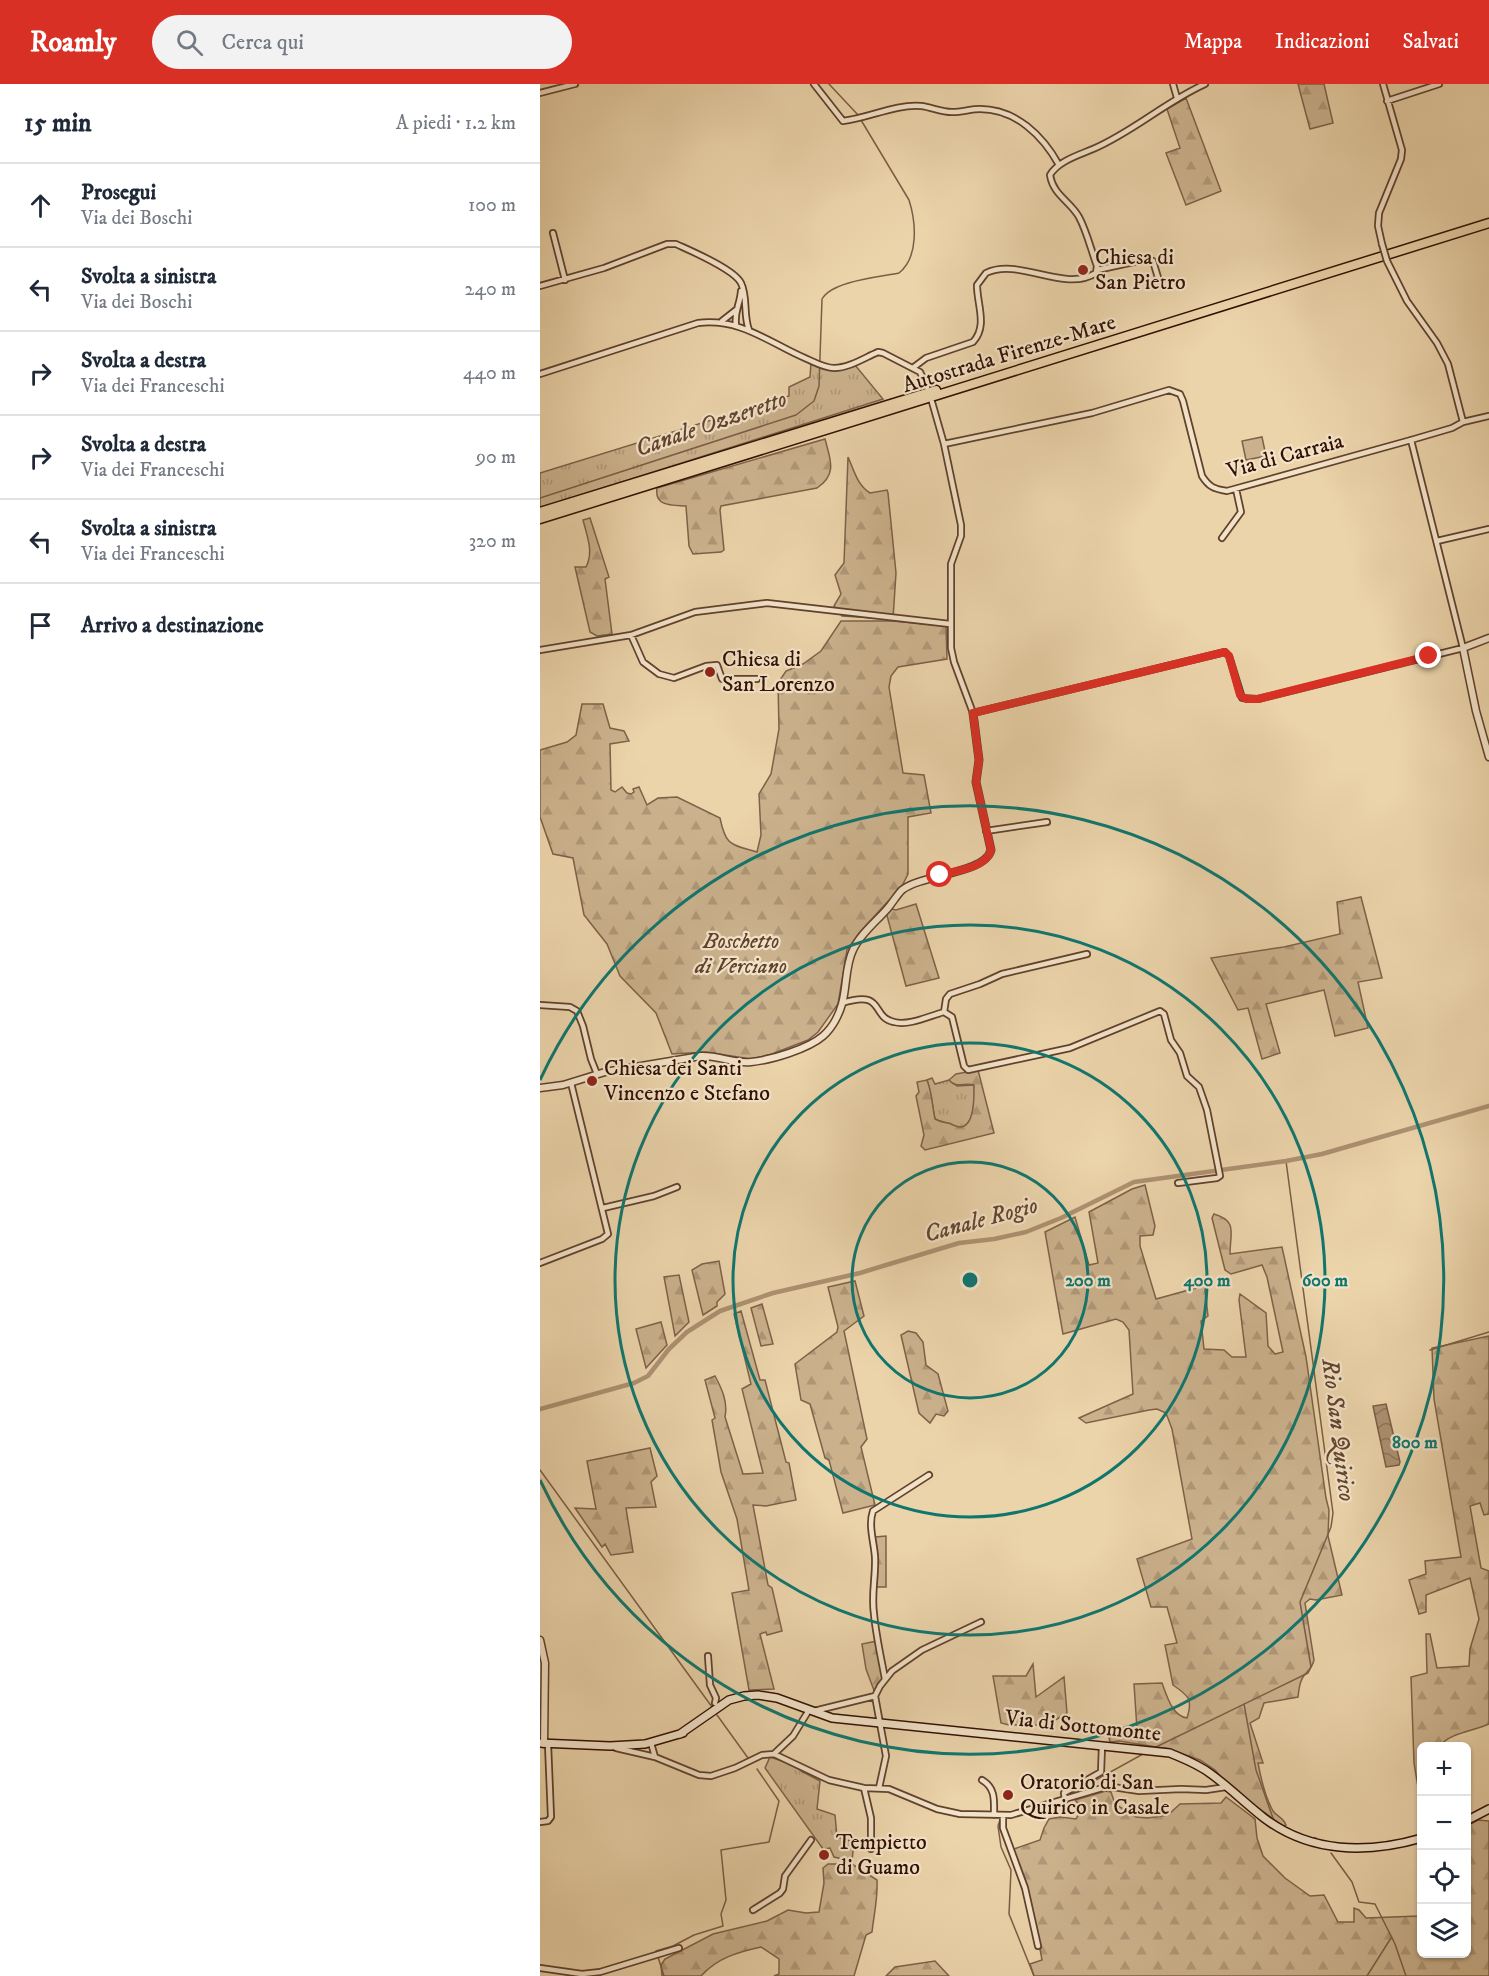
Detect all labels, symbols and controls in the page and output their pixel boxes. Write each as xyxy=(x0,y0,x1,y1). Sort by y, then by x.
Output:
search box xyxy=(152,15,572,69)
text: Roamly xyxy=(30,25,116,60)
icon: search xyxy=(173,26,206,59)
text: Cerca qui xyxy=(221,29,304,56)
text: Mappa xyxy=(1184,29,1242,55)
text: Indicazioni xyxy=(1275,29,1370,55)
text: Salvati xyxy=(1403,29,1459,55)
text: 15 min xyxy=(24,107,92,140)
text: A piedi · 1.2 km xyxy=(396,111,516,136)
text: Prosegui xyxy=(81,179,156,206)
icon: ahead xyxy=(24,189,57,222)
text: 100 m xyxy=(468,193,516,218)
text: Via dei Boschi xyxy=(81,206,192,231)
place label: Chiesa di San Pietro xyxy=(1095,244,1186,296)
text: Svolta a sinistra xyxy=(81,263,216,290)
marker: Chiesa di San Pietro xyxy=(1076,263,1090,277)
icon: left xyxy=(24,273,57,306)
text: 240 m xyxy=(465,277,516,302)
text: Via dei Boschi xyxy=(81,290,192,315)
street label: Autostrada Firenze-Mare xyxy=(899,309,1119,399)
text: Svolta a destra xyxy=(81,347,206,374)
icon: right xyxy=(24,357,57,390)
text: 440 m xyxy=(463,361,516,386)
text: Via dei Franceschi xyxy=(81,374,225,399)
water label: Canale Ozzeretto xyxy=(631,384,791,464)
street label: Via di Carraia xyxy=(1223,427,1347,485)
text: Svolta a destra xyxy=(81,431,206,458)
icon: right xyxy=(24,441,57,474)
text: 90 m xyxy=(476,445,516,470)
text: Via dei Franceschi xyxy=(81,458,225,483)
text: Svolta a sinistra xyxy=(81,515,216,542)
icon: left xyxy=(24,525,57,558)
text: 320 m xyxy=(469,529,516,554)
text: Via dei Franceschi xyxy=(81,542,225,567)
icon: arrive xyxy=(24,609,57,642)
text: Arrivo a destinazione xyxy=(81,612,264,639)
route end xyxy=(1415,642,1441,668)
place label: Chiesa di San Lorenzo xyxy=(722,646,835,698)
marker: Chiesa di San Lorenzo xyxy=(703,665,717,679)
route start xyxy=(926,861,952,887)
park label: Boschetto di Verciano xyxy=(694,928,787,980)
place label: Chiesa dei Santi Vincenzo e Stefano xyxy=(603,1055,770,1107)
marker: Chiesa dei Santi Vincenzo e Stefano xyxy=(585,1074,599,1088)
water label: Canale Rogio xyxy=(921,1190,1041,1250)
centre of rings xyxy=(960,1270,980,1290)
text: 200 m xyxy=(1065,1270,1111,1292)
text: 400 m xyxy=(1182,1270,1231,1292)
text: 600 m xyxy=(1302,1270,1349,1292)
water label: Rio San Quirico xyxy=(1314,1356,1362,1503)
text: 800 m xyxy=(1392,1432,1438,1454)
street label: Via di Sottomonte xyxy=(1003,1704,1162,1748)
map controls xyxy=(1417,1742,1471,1958)
button: + xyxy=(1417,1742,1471,1796)
place label: Oratorio di San Quirico in Casale xyxy=(1020,1769,1170,1821)
marker: Oratorio di San Quirico in Casale xyxy=(1001,1788,1015,1802)
button: − xyxy=(1417,1796,1471,1850)
place label: Tempietto di Guamo xyxy=(836,1829,927,1881)
marker: Tempietto di Guamo xyxy=(817,1848,831,1862)
button: locate xyxy=(1417,1850,1471,1904)
button: layers xyxy=(1417,1904,1471,1958)

